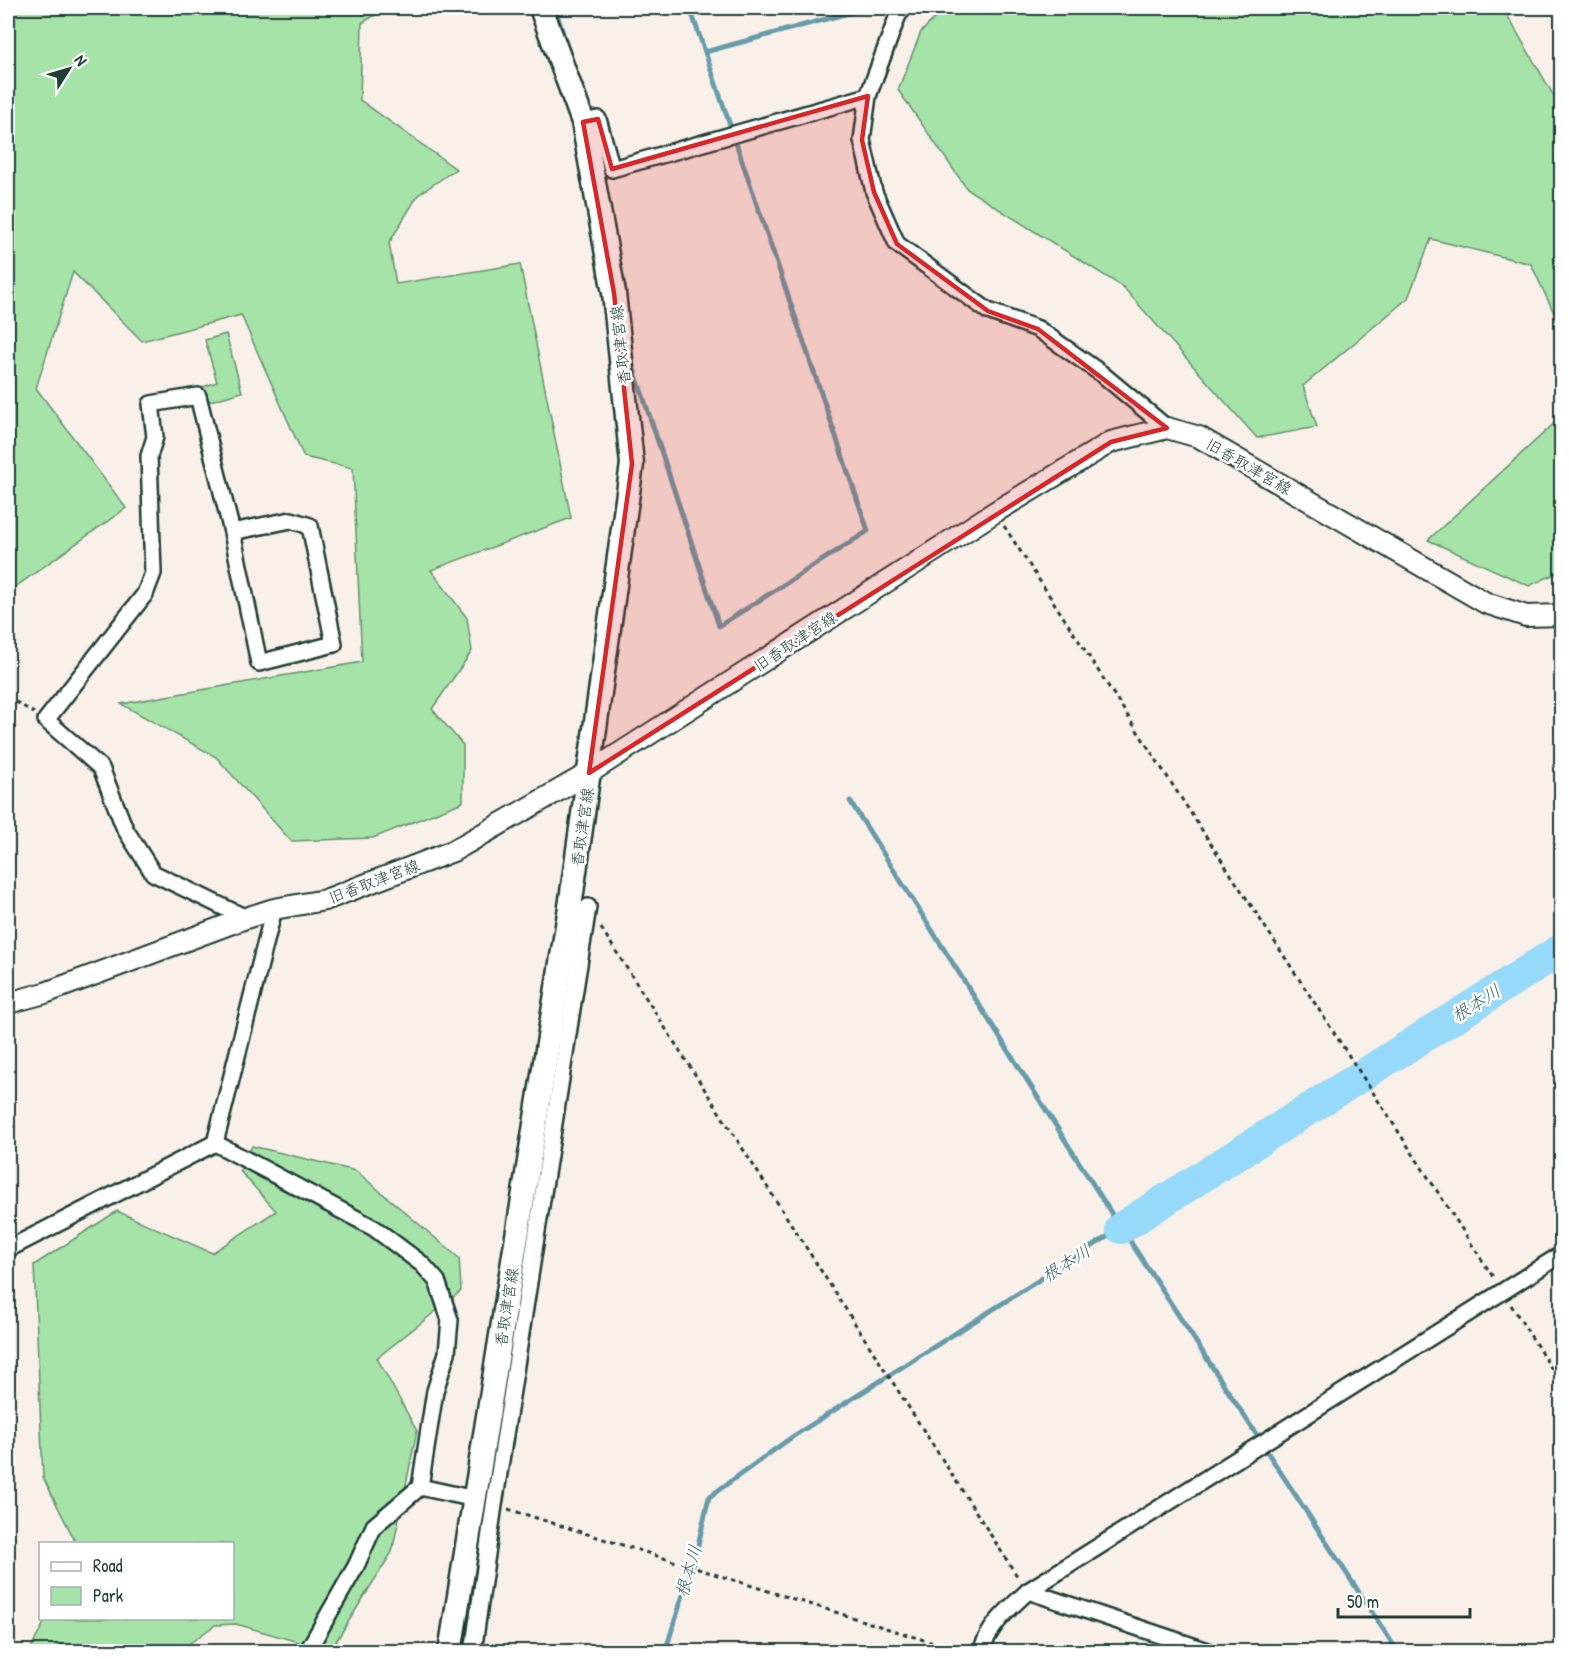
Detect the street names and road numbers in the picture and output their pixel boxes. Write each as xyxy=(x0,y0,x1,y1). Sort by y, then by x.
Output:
street label: 香取津宮線 xyxy=(605,304,635,386)
street label: 旧香取津宮線 xyxy=(1202,432,1296,500)
street label: 旧香取津宮線 xyxy=(749,606,841,676)
street label: 香取津宮線 xyxy=(566,786,598,868)
street label: 旧香取津宮線 xyxy=(325,854,423,908)
street label: 香取津宮線 xyxy=(489,1266,523,1348)

